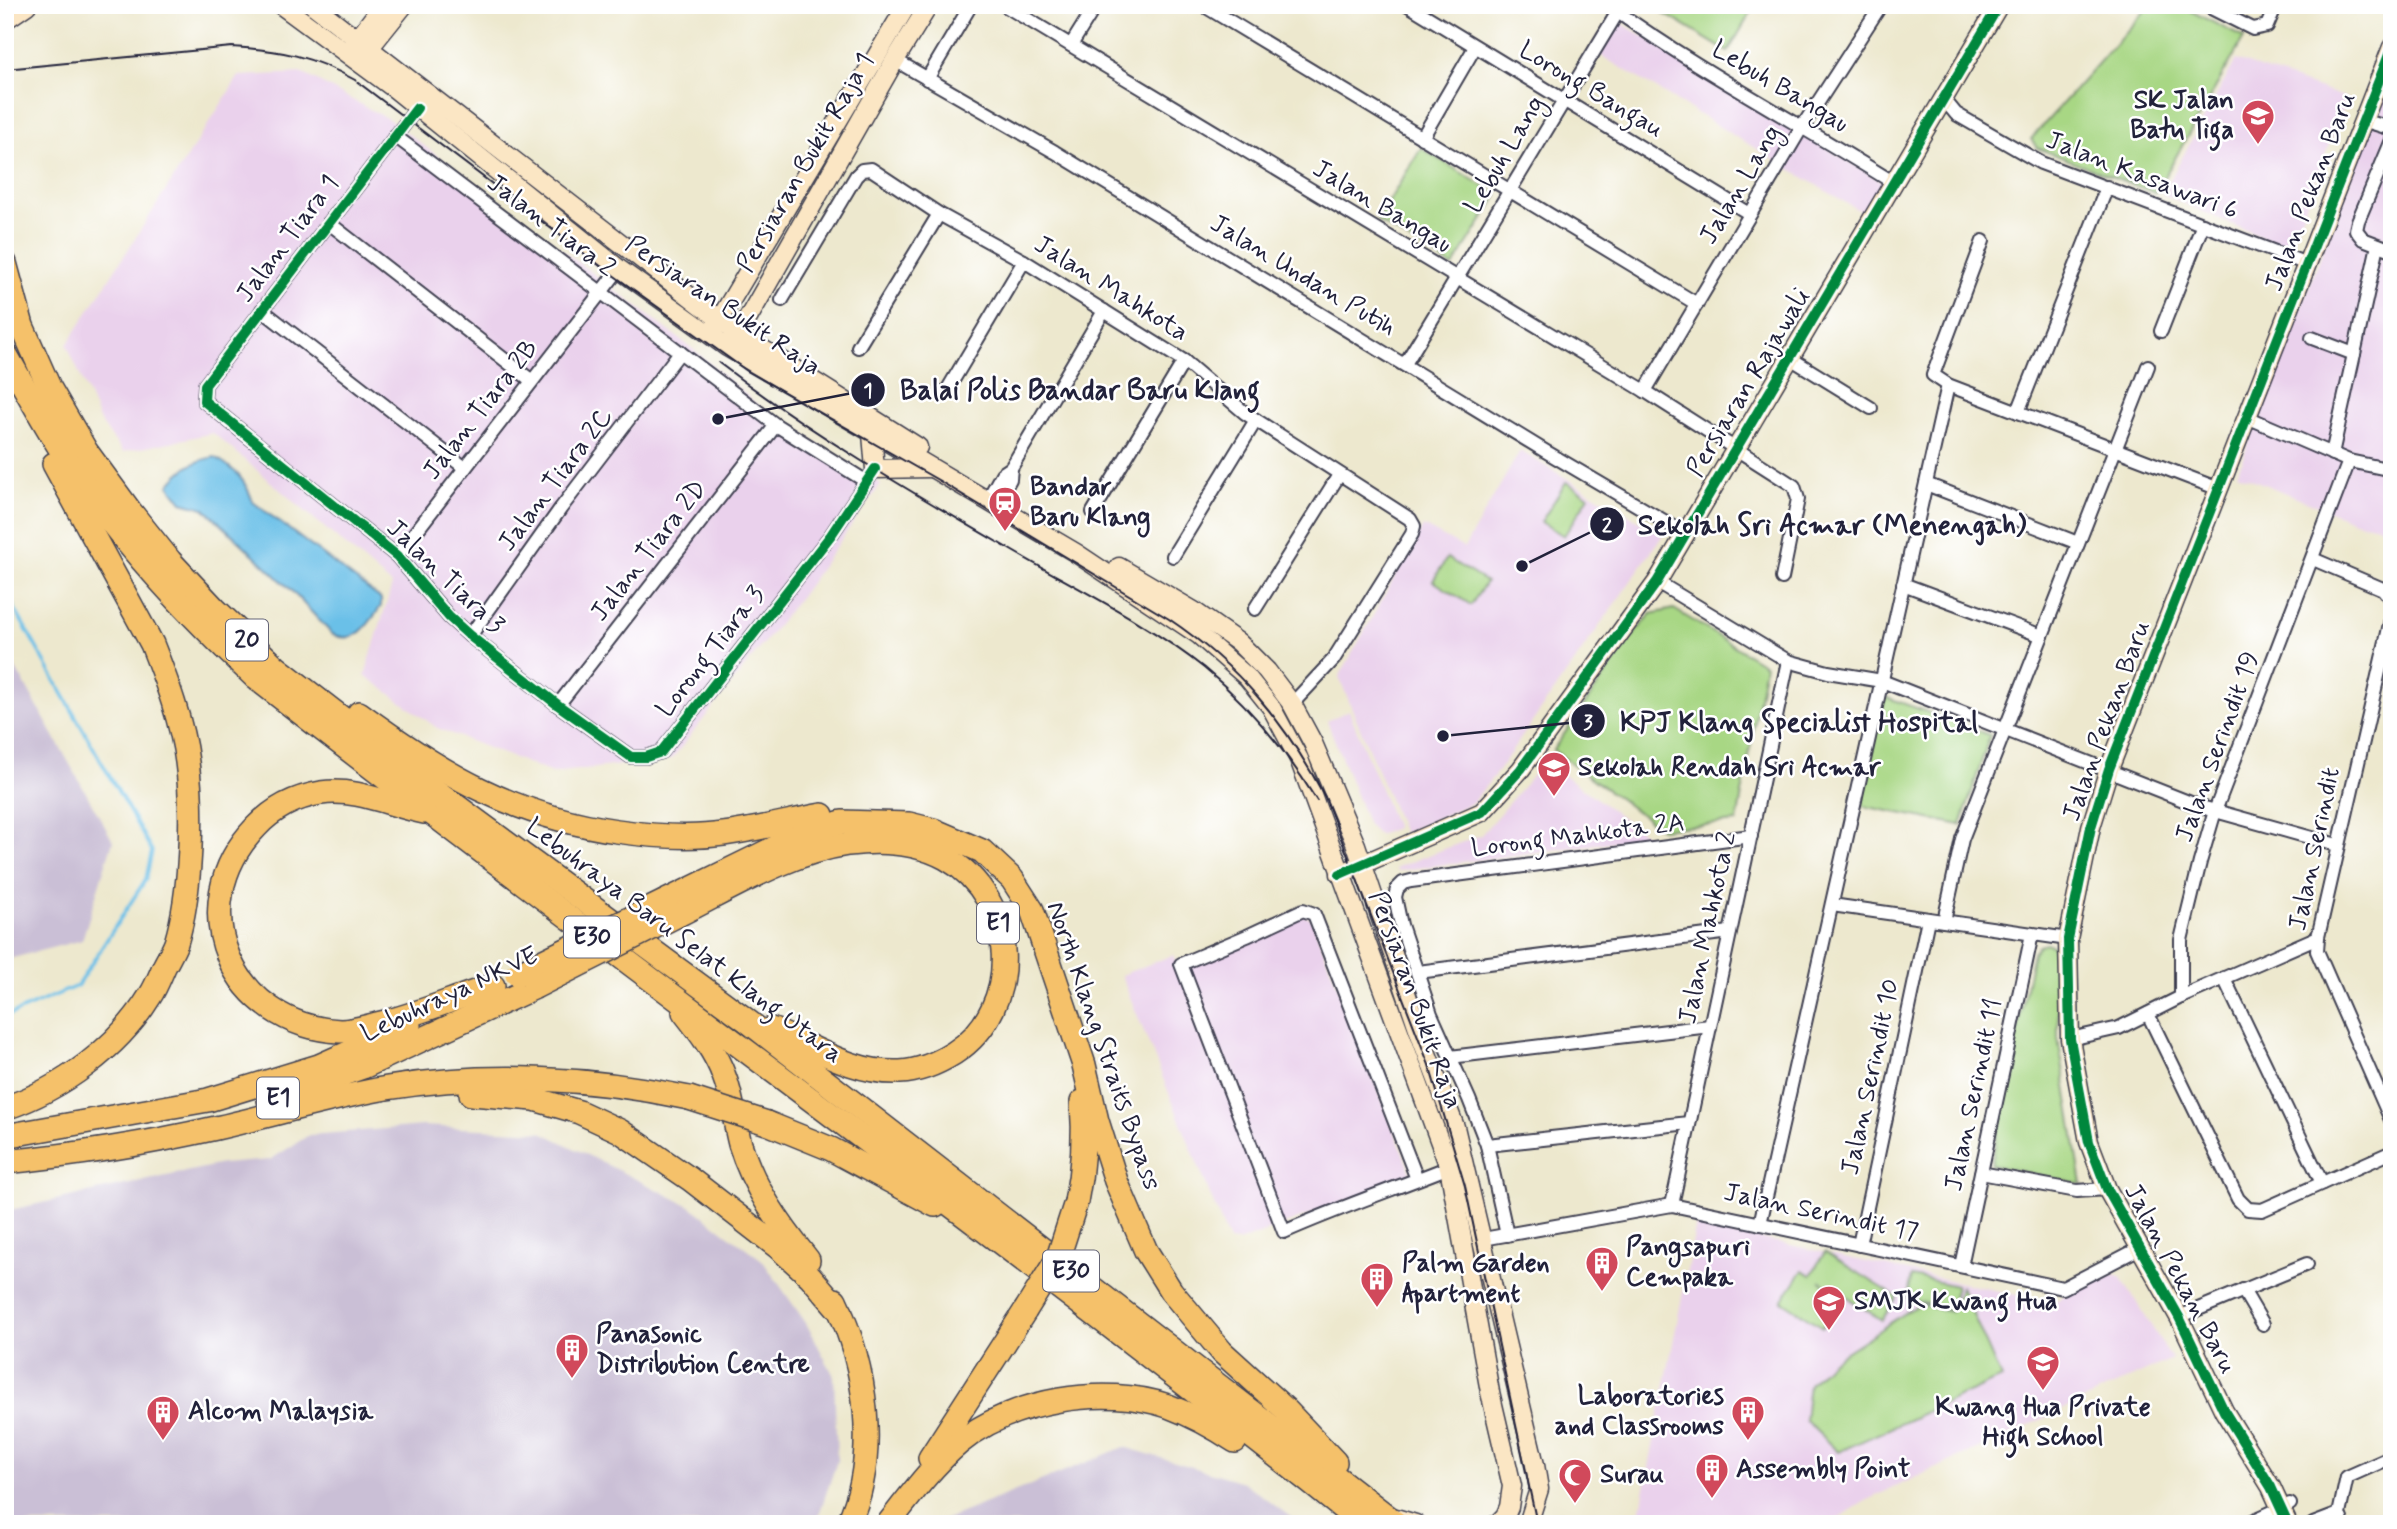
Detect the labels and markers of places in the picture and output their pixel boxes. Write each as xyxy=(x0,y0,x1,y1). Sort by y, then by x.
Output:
place label: SK Jalan Batu Tiga xyxy=(2130,84,2234,151)
school or university icon: SK Jalan Batu Tiga xyxy=(2239,97,2277,146)
callout: Balai Polis Bandar Baru Klang xyxy=(851,365,1273,414)
place label: Bandar Baru Klang xyxy=(1030,471,1150,538)
station icon: Bandar Baru Klang xyxy=(986,484,1024,533)
callout: Sekolah Sri Acmar (Menengah) xyxy=(1590,500,2039,549)
callout: KPJ Klang Specialist Hospital xyxy=(1570,697,1993,746)
school or university icon: Sekolah Rendah Sri Acmar xyxy=(1535,749,1573,798)
place label: Sekolah Rendah Sri Acmar xyxy=(1578,751,1882,785)
place label: Pangsapuri Cempaka xyxy=(1626,1231,1750,1295)
building icon: Pangsapuri Cempaka xyxy=(1583,1244,1621,1293)
place label: Palm Garden Apartment xyxy=(1402,1247,1550,1314)
building icon: Palm Garden Apartment xyxy=(1358,1260,1396,1309)
school or university icon: SMJK Kwang Hua xyxy=(1810,1283,1848,1332)
place label: SMJK Kwang Hua xyxy=(1854,1285,2057,1322)
place label: Panasonic Distribution Centre xyxy=(596,1318,810,1382)
building icon: Panasonic Distribution Centre xyxy=(553,1331,591,1380)
school or university icon: Kwang Hua Private High School xyxy=(2024,1343,2062,1392)
place label: Laboratories and Classrooms xyxy=(1555,1380,1724,1444)
place label: Kwang Hua Private High School xyxy=(1935,1391,2151,1458)
building icon: Alcom Malaysia xyxy=(144,1393,182,1442)
building icon: Laboratories and Classrooms xyxy=(1729,1393,1767,1442)
place label: Alcom Malaysia xyxy=(188,1395,375,1429)
building icon: Assembly Point xyxy=(1693,1451,1731,1500)
place label: Assembly Point xyxy=(1736,1453,1910,1487)
mosque icon: Surau xyxy=(1556,1456,1594,1505)
place label: Surau xyxy=(1600,1458,1664,1492)

